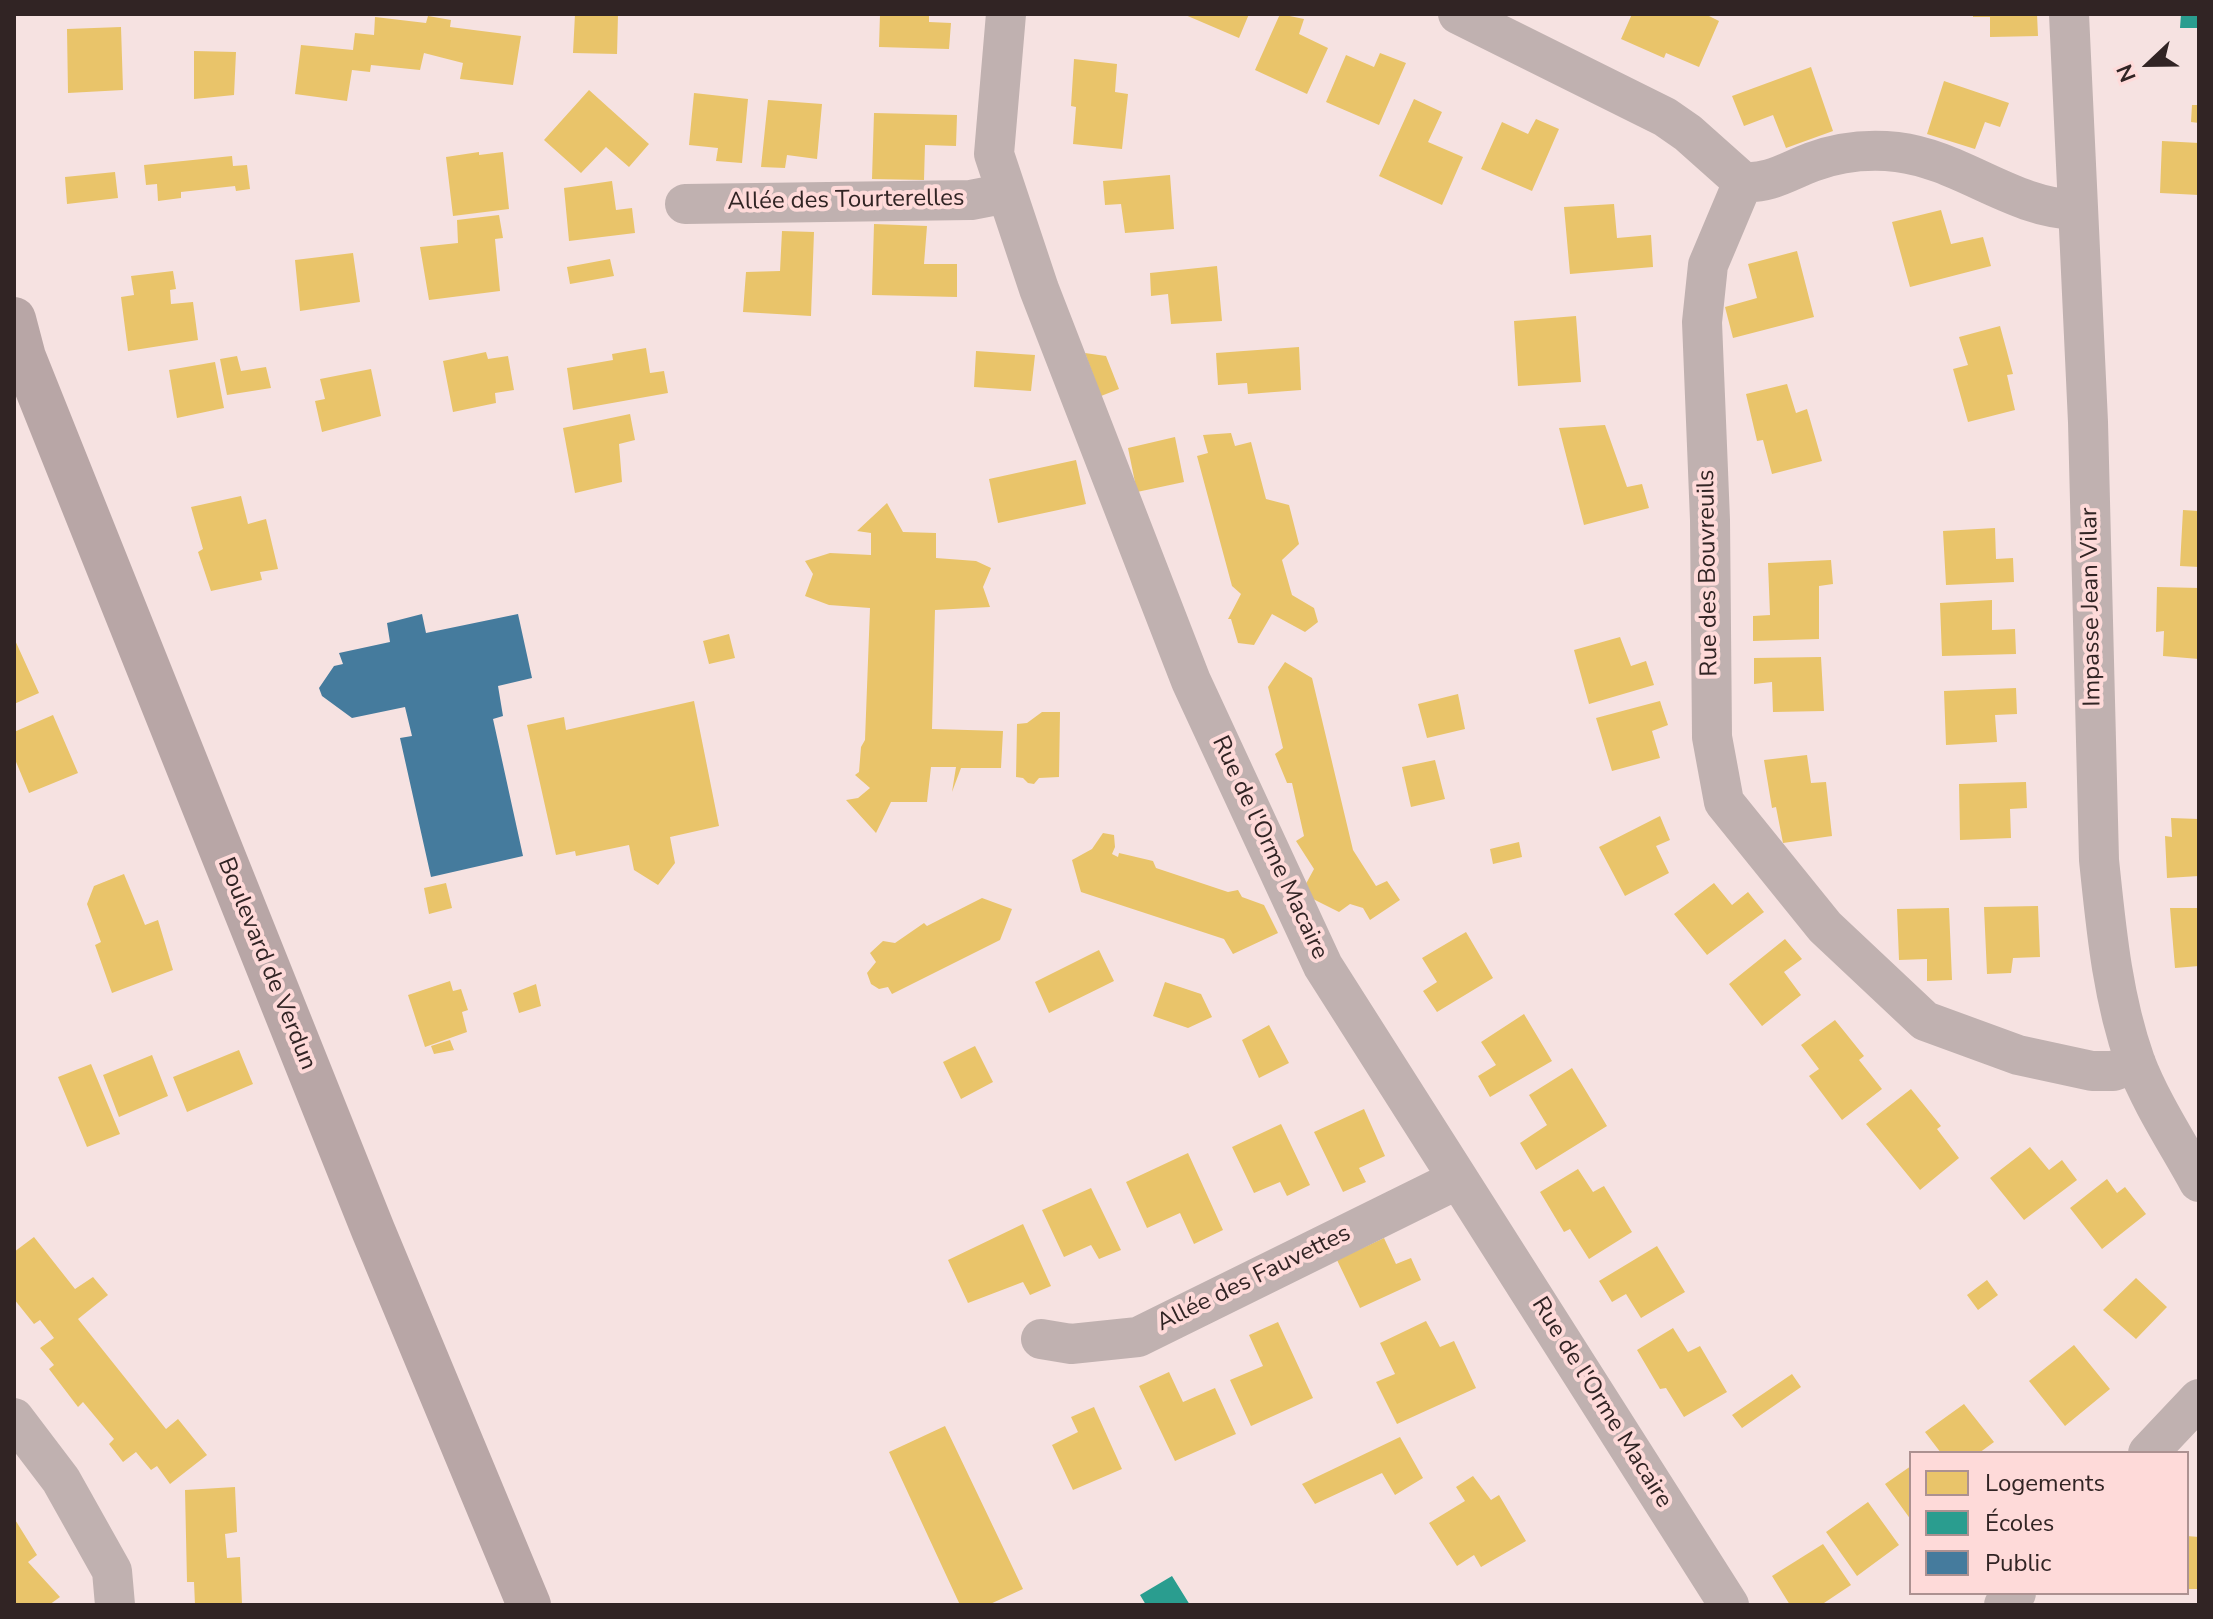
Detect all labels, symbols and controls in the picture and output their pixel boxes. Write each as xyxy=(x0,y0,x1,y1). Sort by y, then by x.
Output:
north arrow xyxy=(2109,24,2189,104)
text: N xyxy=(2110,60,2144,86)
street label: Allée des Tourterelles xyxy=(727,185,965,217)
street label: Rue des Bouvreuils xyxy=(1693,469,1725,677)
street label: Impasse Jean Vilar xyxy=(2076,507,2108,707)
street label: Rue de l'Orme Macaire xyxy=(1205,732,1333,964)
street label: Boulevard de Verdun xyxy=(210,854,322,1074)
street label: Allée des Fauvettes xyxy=(1152,1220,1356,1338)
street label: Rue de l'Orme Macaire xyxy=(1524,1292,1678,1514)
legend xyxy=(1909,1451,2189,1595)
text: Logements xyxy=(1985,1467,2105,1499)
text: Écoles xyxy=(1985,1507,2054,1539)
text: Public xyxy=(1985,1547,2051,1579)

